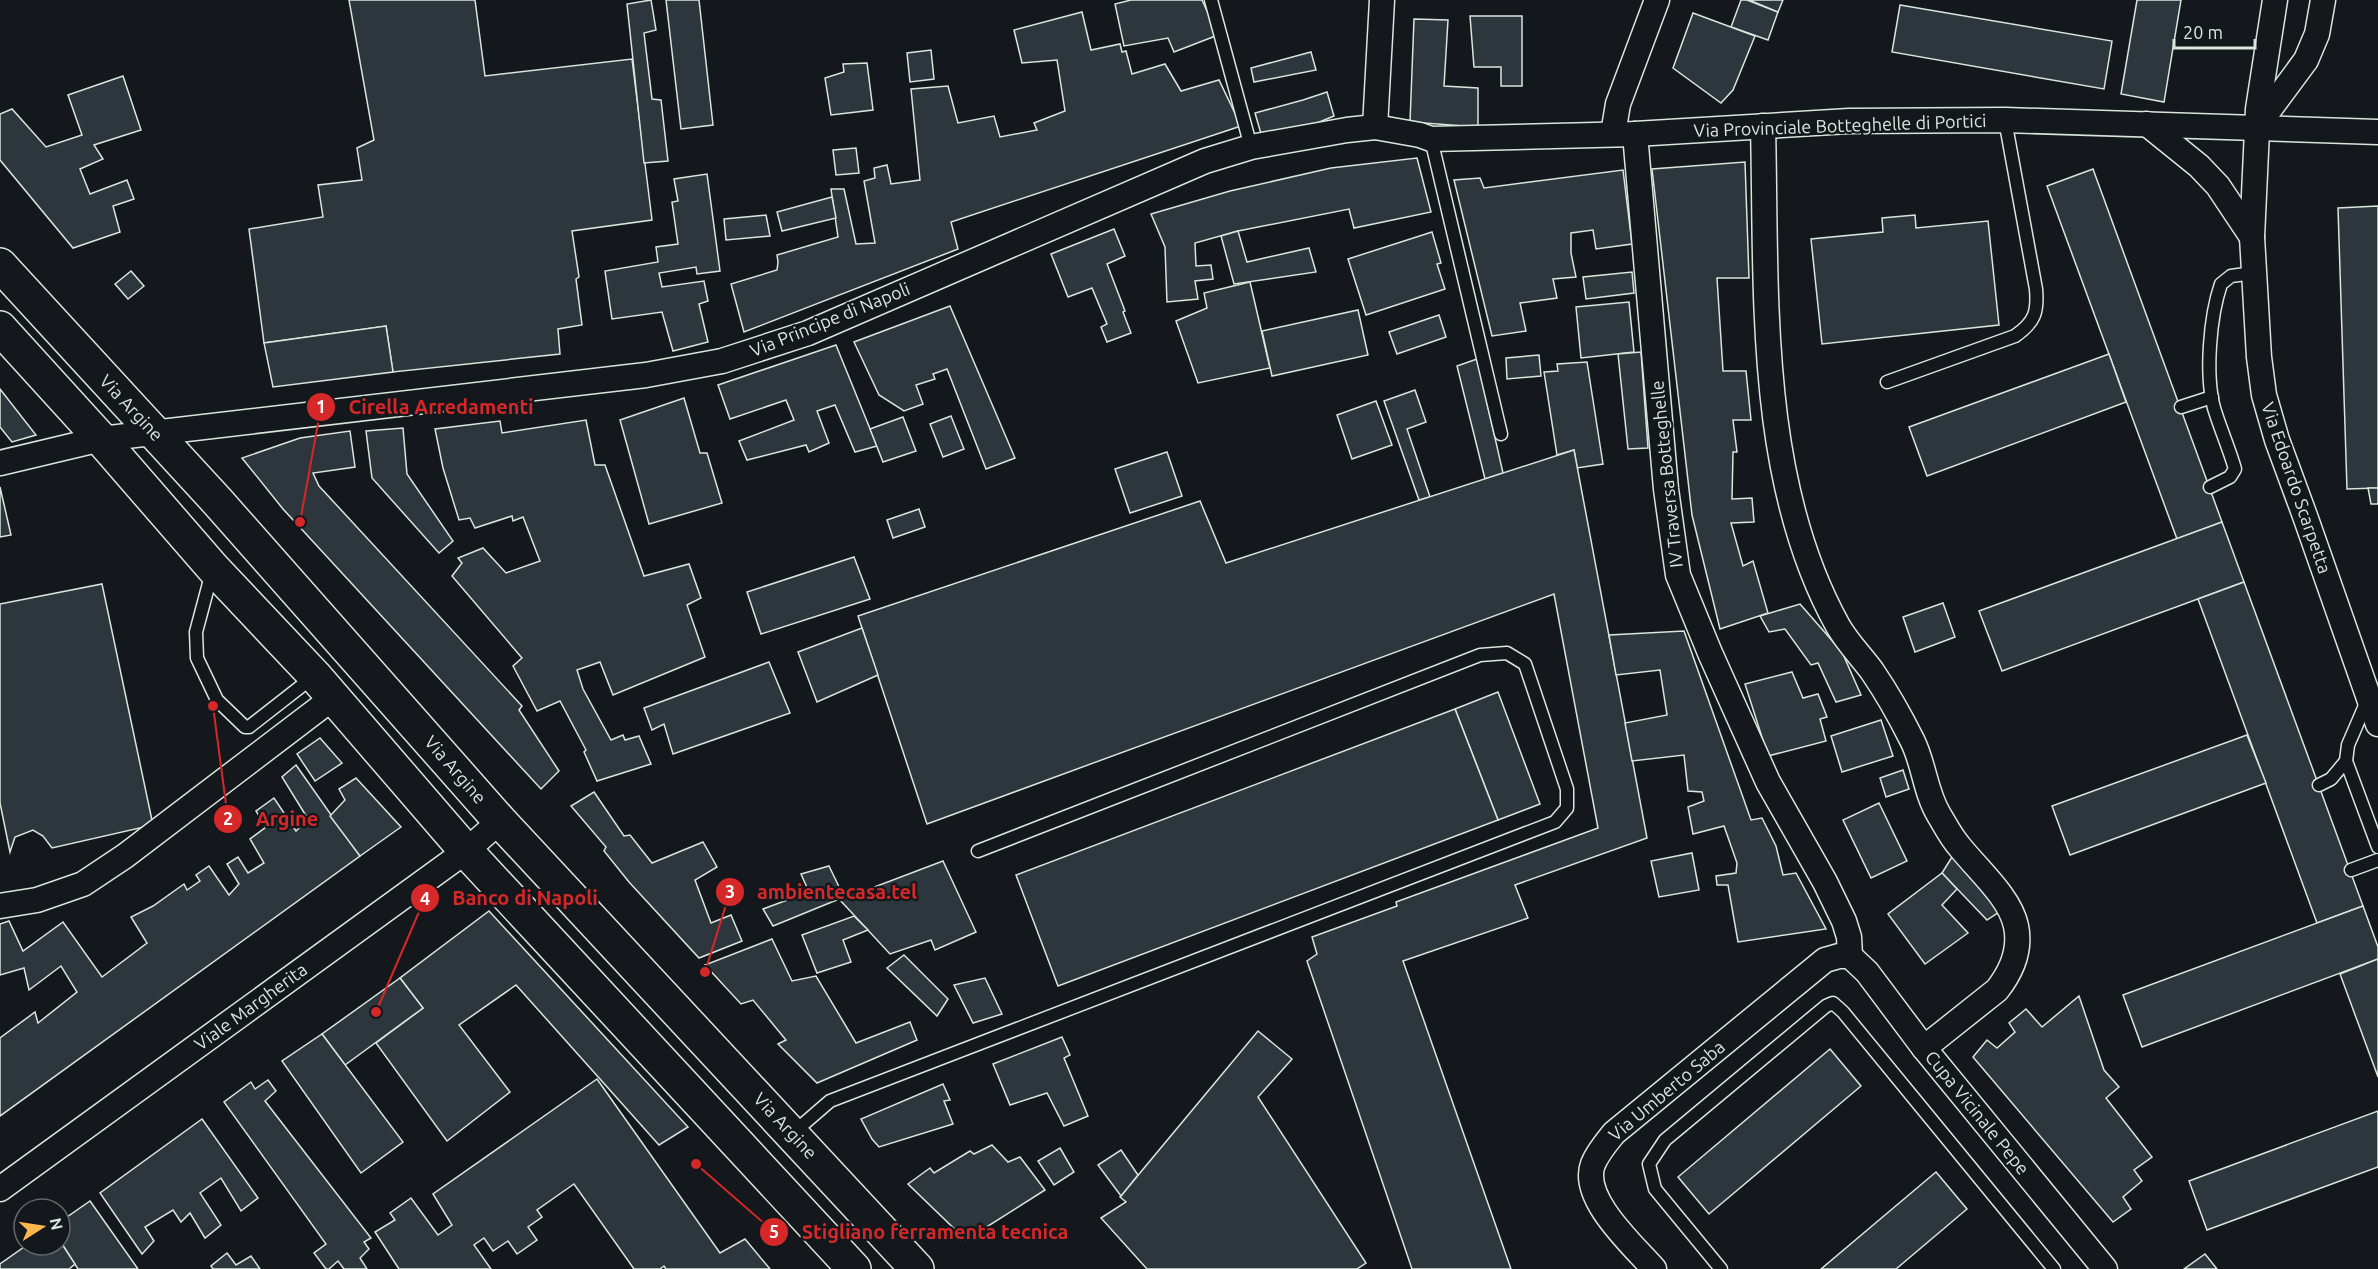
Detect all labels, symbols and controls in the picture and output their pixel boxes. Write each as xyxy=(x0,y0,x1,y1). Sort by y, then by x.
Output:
scale bar xyxy=(2174,12,2255,50)
text: 20 m xyxy=(2183,22,2223,42)
street label: Via Provinciale Botteghelle di Portici xyxy=(1693,110,1987,140)
street label: Via Principe di Napoli xyxy=(747,278,912,360)
street label: Via Argine xyxy=(96,370,167,445)
street label: IV Traversa Botteghelle xyxy=(1646,379,1686,569)
callout: Cirella Arredamenti xyxy=(306,388,546,426)
text: Cirella Arredamenti xyxy=(348,395,534,418)
text: 1 xyxy=(316,396,326,416)
street label: Via Edoardo Scarpetta xyxy=(2258,399,2336,576)
street label: Via Argine xyxy=(421,731,491,807)
callout: Argine xyxy=(213,800,330,838)
text: Argine xyxy=(256,807,318,830)
text: 2 xyxy=(223,808,233,828)
callout: ambientecasa.tel xyxy=(715,873,929,911)
callout: Banco di Napoli xyxy=(410,879,610,917)
text: ambientecasa.tel xyxy=(757,880,917,903)
text: 3 xyxy=(725,881,735,901)
text: Banco di Napoli xyxy=(452,886,598,909)
text: 4 xyxy=(420,888,430,908)
street label: Viale Margherita xyxy=(190,959,311,1054)
street label: Via Umberto Saba xyxy=(1604,1036,1728,1145)
street label: Cupa Vicinale Pepe xyxy=(1922,1047,2034,1178)
street label: Via Argine xyxy=(750,1088,821,1163)
north arrow xyxy=(12,1197,72,1257)
callout: Stigliano ferramenta tecnica xyxy=(759,1213,1080,1251)
text: N xyxy=(47,1216,67,1232)
text: Stigliano ferramenta tecnica xyxy=(802,1220,1068,1243)
text: 5 xyxy=(769,1221,779,1241)

